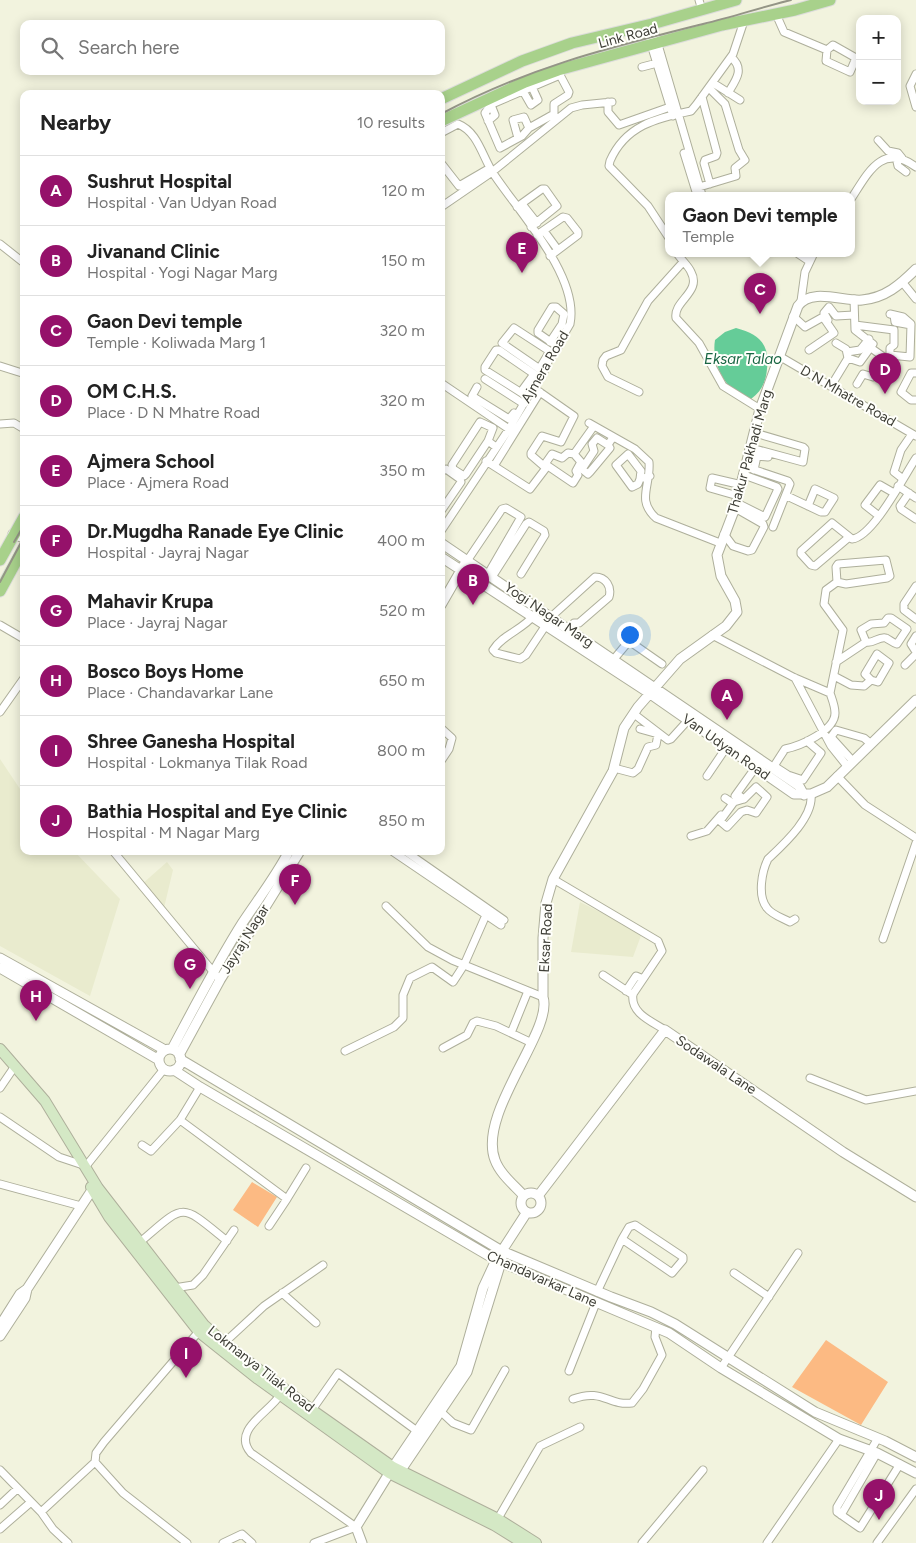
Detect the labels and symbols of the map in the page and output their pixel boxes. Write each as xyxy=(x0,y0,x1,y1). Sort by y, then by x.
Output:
street label: Link Road xyxy=(596,20,660,52)
pin: E xyxy=(506,232,538,273)
pin: C xyxy=(744,273,776,314)
street label: Ajmera Road xyxy=(518,328,572,406)
water label: Eksar Talao xyxy=(704,350,782,368)
pin: D xyxy=(869,353,901,394)
street label: D N Mhatre Road xyxy=(797,362,899,430)
street label: Thakur Pakhadi Marg xyxy=(724,388,776,516)
pin: B xyxy=(457,564,489,605)
street label: Yogi Nagar Marg xyxy=(501,579,597,651)
your location xyxy=(617,622,643,648)
pin: A xyxy=(711,679,743,720)
street label: Van Udyan Road xyxy=(679,710,773,784)
pin: F xyxy=(279,864,311,905)
street label: Jayraj Nagar xyxy=(217,901,273,977)
street label: Eksar Road xyxy=(536,903,556,973)
pin: G xyxy=(174,948,206,989)
pin: H xyxy=(20,980,52,1021)
street label: Sodawala Lane xyxy=(673,1032,760,1098)
street label: Chandavarkar Lane xyxy=(484,1247,600,1311)
street label: Lokmanya Tilak Road xyxy=(204,1322,318,1416)
pin: I xyxy=(170,1337,202,1378)
pin: J xyxy=(863,1479,895,1520)

